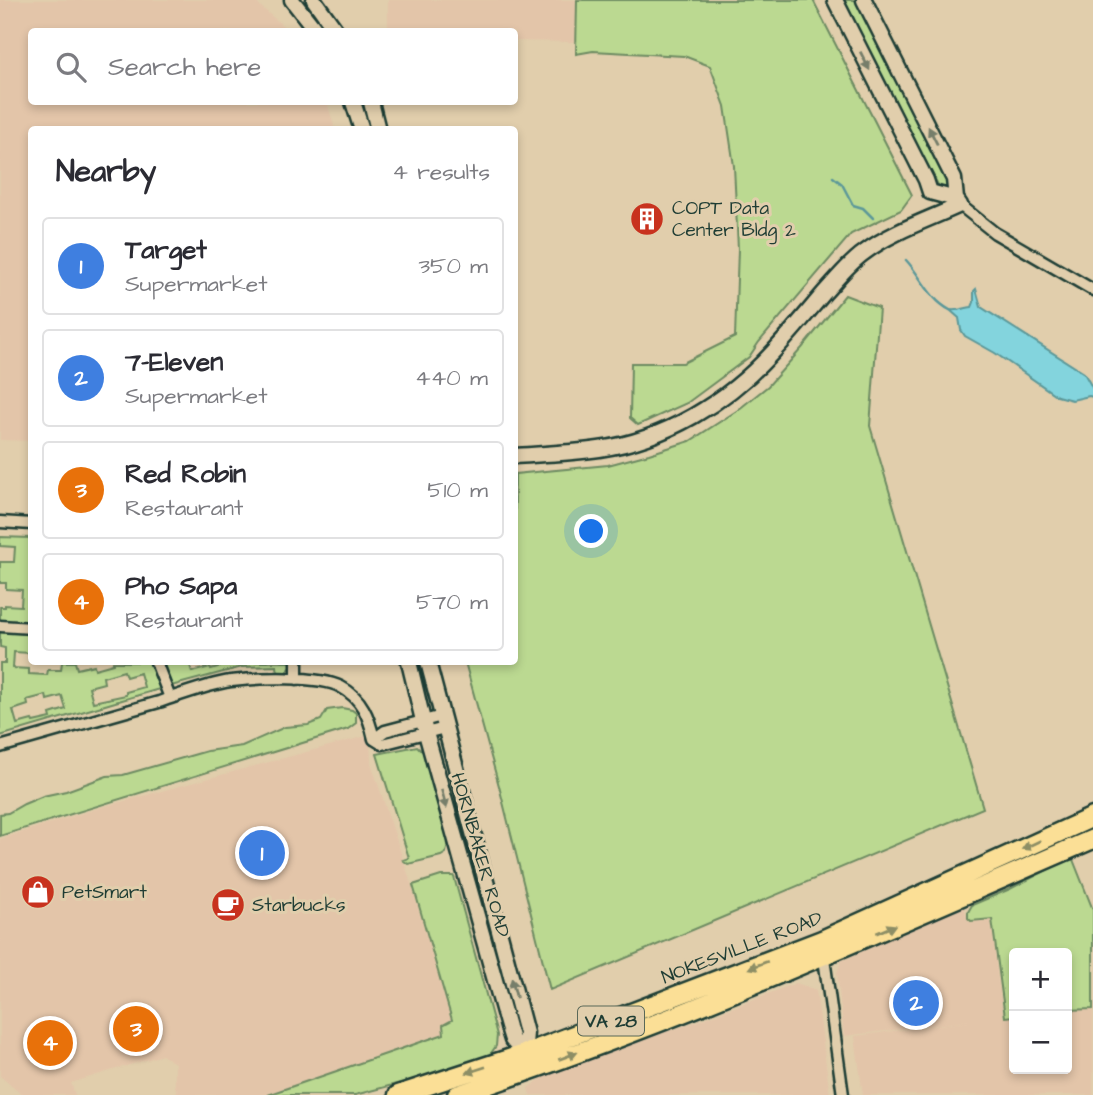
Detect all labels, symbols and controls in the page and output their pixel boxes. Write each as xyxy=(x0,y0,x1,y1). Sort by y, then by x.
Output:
search box xyxy=(28,28,518,105)
icon: search xyxy=(52,48,90,86)
text: Search here xyxy=(108,49,261,85)
one-way arrow xyxy=(860,51,871,71)
one-way arrow xyxy=(927,126,938,146)
text: Nearby xyxy=(56,151,156,193)
text: 4 results xyxy=(392,156,490,188)
place label: COPT Data Center Bldg 2 xyxy=(672,195,796,245)
building icon: COPT Data Center Bldg 2 xyxy=(628,200,666,238)
text: Target xyxy=(125,232,207,268)
text: 1 xyxy=(80,250,82,282)
text: 350 m xyxy=(418,250,488,282)
text: Supermarket xyxy=(125,268,268,300)
text: 7-Eleven xyxy=(125,344,223,380)
text: 2 xyxy=(74,362,88,394)
text: 440 m xyxy=(415,362,488,394)
text: Supermarket xyxy=(125,380,268,412)
text: Red Robin xyxy=(125,456,246,492)
text: 3 xyxy=(75,474,87,506)
text: 510 m xyxy=(427,474,488,506)
text: Restaurant xyxy=(125,492,243,524)
your location xyxy=(574,514,608,548)
text: Pho Sapa xyxy=(125,568,237,604)
text: 4 xyxy=(73,586,89,618)
text: 570 m xyxy=(416,586,488,618)
text: Restaurant xyxy=(125,604,243,636)
street label: HORNBAKER ROAD xyxy=(444,770,516,940)
one-way arrow xyxy=(439,788,450,810)
pin: 1 xyxy=(239,827,285,879)
one-way arrow xyxy=(1021,839,1041,851)
shop icon: PetSmart xyxy=(19,873,57,911)
place label: PetSmart xyxy=(62,879,147,906)
cafe icon: Starbucks xyxy=(209,886,247,924)
place label: Starbucks xyxy=(252,892,346,919)
street label: NOKESVILLE ROAD xyxy=(658,905,826,991)
one-way arrow xyxy=(876,923,897,934)
map controls xyxy=(1009,948,1072,1074)
button: + xyxy=(1009,948,1072,1011)
one-way arrow xyxy=(747,960,768,971)
one-way arrow xyxy=(508,977,519,999)
pin: 2 xyxy=(893,977,939,1029)
pin: 3 xyxy=(113,1003,159,1055)
road number: VA 28 xyxy=(578,1006,644,1036)
button: − xyxy=(1009,1011,1072,1074)
pin: 4 xyxy=(27,1017,73,1069)
one-way arrow xyxy=(557,1051,578,1062)
one-way arrow xyxy=(465,1065,486,1076)

